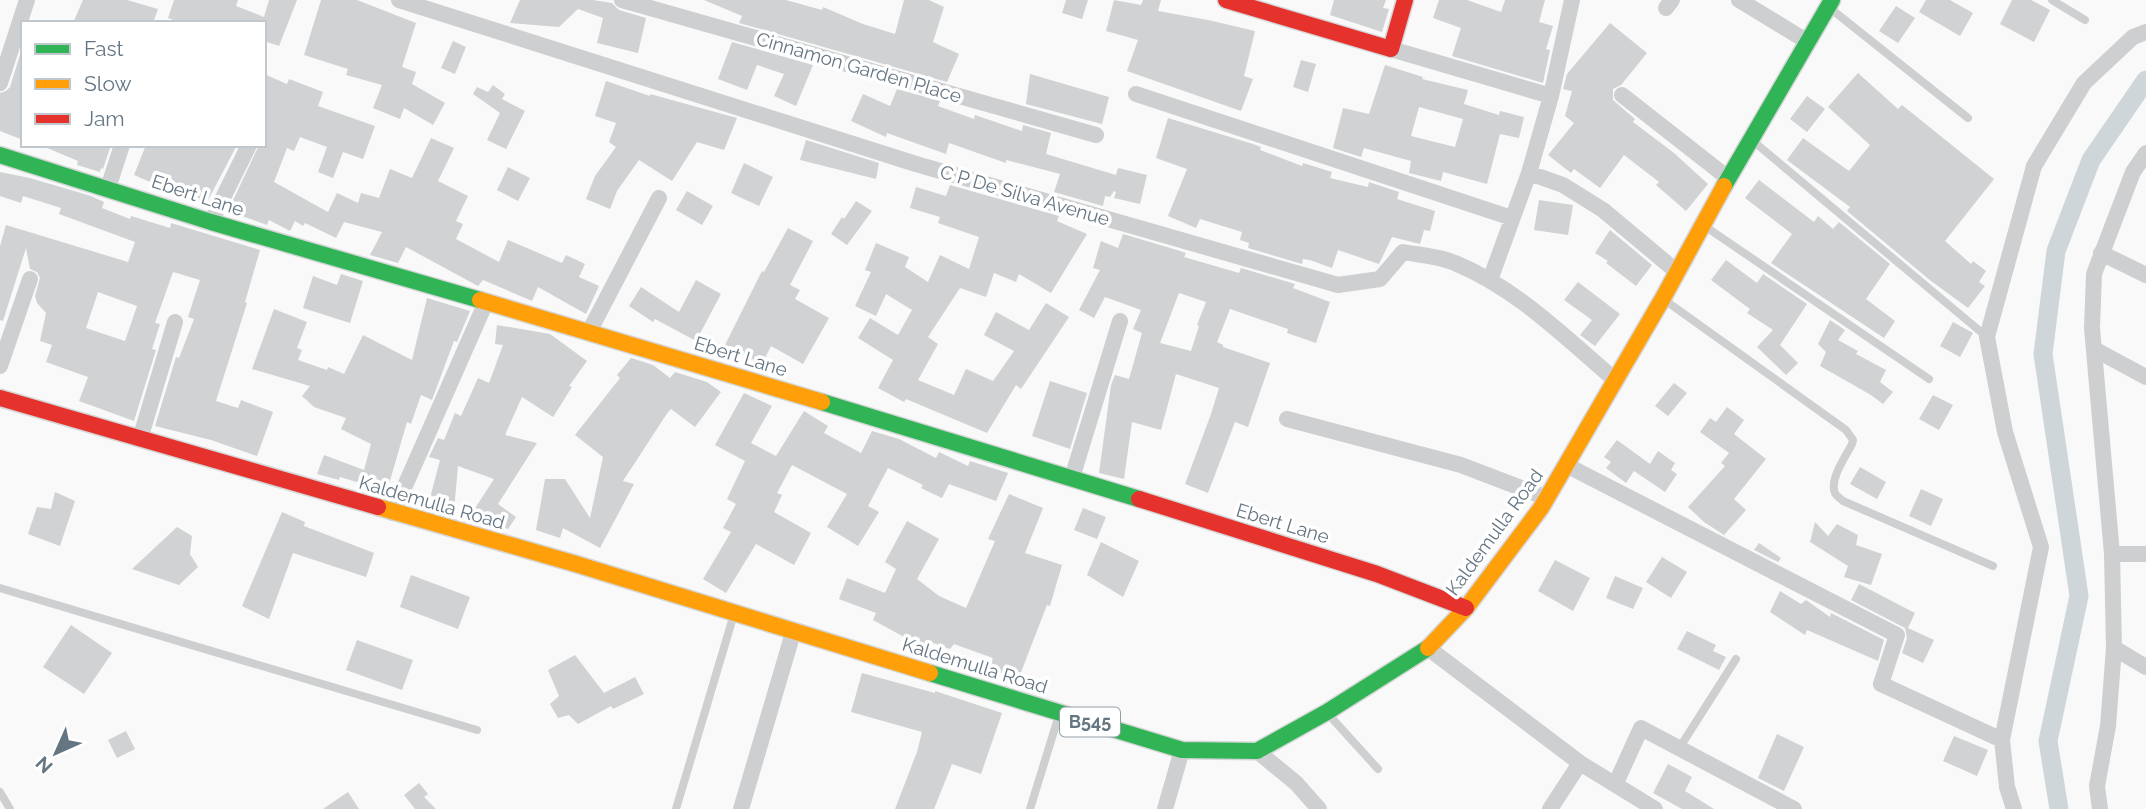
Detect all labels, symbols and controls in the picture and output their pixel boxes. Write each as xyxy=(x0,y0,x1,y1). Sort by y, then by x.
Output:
legend xyxy=(21,21,266,147)
street label: Cinnamon Garden Place xyxy=(754,27,964,107)
text: Fast xyxy=(84,36,124,61)
text: Slow xyxy=(84,71,132,96)
text: Jam xyxy=(84,106,125,131)
street label: C P De Silva Avenue xyxy=(938,160,1112,230)
street label: Ebert Lane xyxy=(149,170,247,220)
street label: Ebert Lane xyxy=(692,331,790,381)
street label: Kaldemulla Road xyxy=(1441,465,1547,599)
street label: Kaldemulla Road xyxy=(357,471,507,533)
street label: Ebert Lane xyxy=(1234,498,1332,548)
street label: Kaldemulla Road xyxy=(900,632,1050,698)
road number: B545 xyxy=(1060,708,1120,736)
north arrow xyxy=(21,718,91,788)
text: N xyxy=(31,752,57,778)

